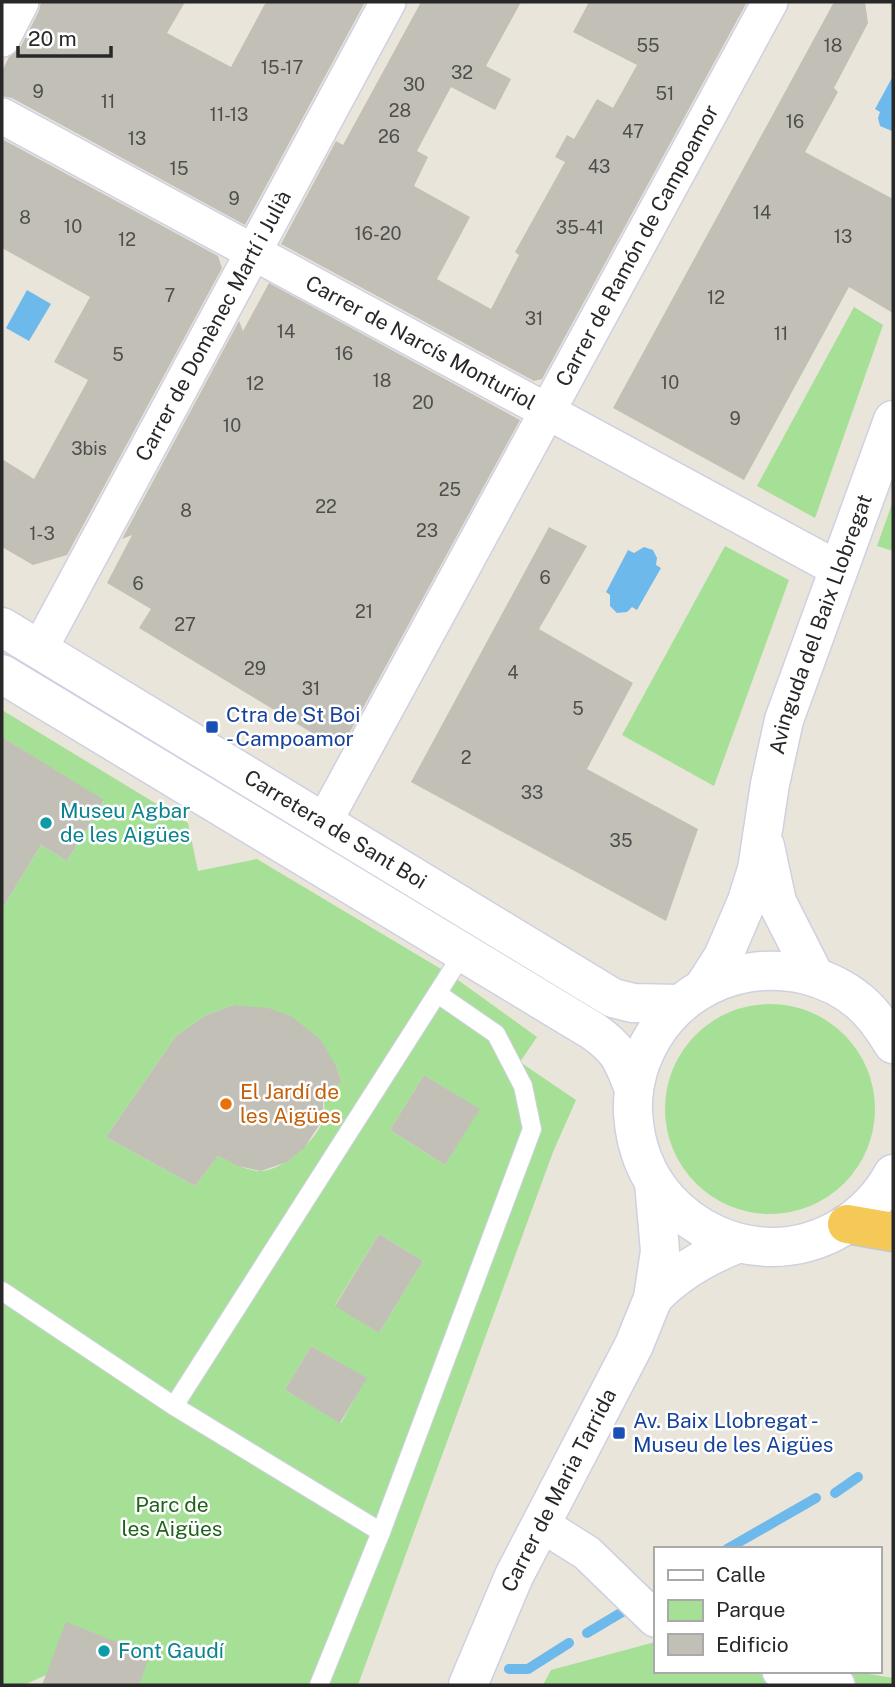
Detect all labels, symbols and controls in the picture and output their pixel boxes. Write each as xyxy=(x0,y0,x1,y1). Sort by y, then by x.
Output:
scale bar xyxy=(18,14,110,58)
text: 20 m xyxy=(28,26,77,51)
house number: 55 xyxy=(636,35,660,56)
house number: 18 xyxy=(824,35,842,56)
house number: 15-17 xyxy=(261,57,303,78)
house number: 32 xyxy=(451,62,473,83)
house number: 30 xyxy=(403,74,425,95)
house number: 9 xyxy=(32,81,44,102)
house number: 51 xyxy=(656,83,674,104)
house number: 11 xyxy=(101,91,115,112)
house number: 28 xyxy=(389,100,411,121)
street label: Carrer de Ramón de Campoamor xyxy=(550,100,724,391)
house number: 11-13 xyxy=(210,104,248,125)
house number: 16 xyxy=(786,111,804,132)
house number: 47 xyxy=(622,121,644,142)
house number: 26 xyxy=(378,126,400,147)
house number: 13 xyxy=(128,128,146,149)
house number: 43 xyxy=(588,156,610,177)
house number: 15 xyxy=(170,158,188,179)
street label: Carrer de Domènec Martí i Julià xyxy=(130,186,296,465)
house number: 9 xyxy=(228,188,240,209)
house number: 14 xyxy=(753,202,771,223)
house number: 8 xyxy=(19,207,31,228)
house number: 10 xyxy=(64,216,82,237)
house number: 35-41 xyxy=(556,217,604,238)
house number: 16-20 xyxy=(354,223,402,244)
house number: 13 xyxy=(834,226,852,247)
house number: 12 xyxy=(118,229,136,250)
street label: Carrer de Narcís Monturiol xyxy=(301,270,540,415)
house number: 7 xyxy=(165,285,175,306)
house number: 12 xyxy=(707,287,725,308)
house number: 31 xyxy=(525,308,543,329)
house number: 14 xyxy=(277,321,295,342)
house number: 11 xyxy=(774,323,788,344)
house number: 16 xyxy=(335,343,353,364)
house number: 5 xyxy=(112,344,124,365)
house number: 18 xyxy=(373,370,391,391)
house number: 10 xyxy=(661,372,679,393)
house number: 12 xyxy=(246,373,264,394)
house number: 20 xyxy=(412,392,434,413)
house number: 9 xyxy=(729,408,741,429)
house number: 10 xyxy=(223,415,241,436)
house number: 3bis xyxy=(71,438,107,459)
house number: 25 xyxy=(439,479,461,500)
street label: Avinguda del Baix Llobregat xyxy=(764,491,877,757)
house number: 22 xyxy=(315,496,337,517)
house number: 8 xyxy=(180,500,192,521)
house number: 23 xyxy=(416,520,438,541)
house number: 1-3 xyxy=(29,523,55,544)
house number: 6 xyxy=(539,567,551,588)
house number: 6 xyxy=(132,573,144,594)
house number: 21 xyxy=(355,601,373,622)
house number: 27 xyxy=(174,614,196,635)
house number: 29 xyxy=(244,658,266,679)
house number: 4 xyxy=(507,662,519,683)
house number: 31 xyxy=(302,678,320,699)
house number: 5 xyxy=(572,698,584,719)
place label: Ctra de St Boi - Campoamor xyxy=(226,702,360,751)
marker: Ctra de St Boi - Campoamor xyxy=(204,719,220,735)
house number: 2 xyxy=(461,747,471,768)
street label: Carretera de Sant Boi xyxy=(240,764,431,894)
house number: 33 xyxy=(521,782,543,803)
place label: Museu Agbar de les Aigües xyxy=(60,798,190,847)
marker: Museu Agbar de les Aigües xyxy=(38,815,54,831)
house number: 35 xyxy=(610,830,632,851)
place label: El Jardí de les Aigües xyxy=(240,1079,341,1128)
marker: El Jardí de les Aigües xyxy=(218,1096,234,1112)
street label: Carrer de Maria Tarrida xyxy=(496,1384,621,1595)
place label: Av. Baix Llobregat - Museu de les Aigües xyxy=(633,1408,833,1457)
marker: Av. Baix Llobregat - Museu de les Aigües xyxy=(611,1425,627,1441)
park label: Parc de les Aigües xyxy=(122,1492,222,1541)
legend xyxy=(654,1547,881,1673)
text: Calle xyxy=(716,1562,766,1587)
text: Parque xyxy=(716,1597,785,1622)
text: Edificio xyxy=(716,1632,789,1657)
place label: Font Gaudí xyxy=(118,1638,225,1663)
marker: Font Gaudí xyxy=(96,1643,112,1659)

